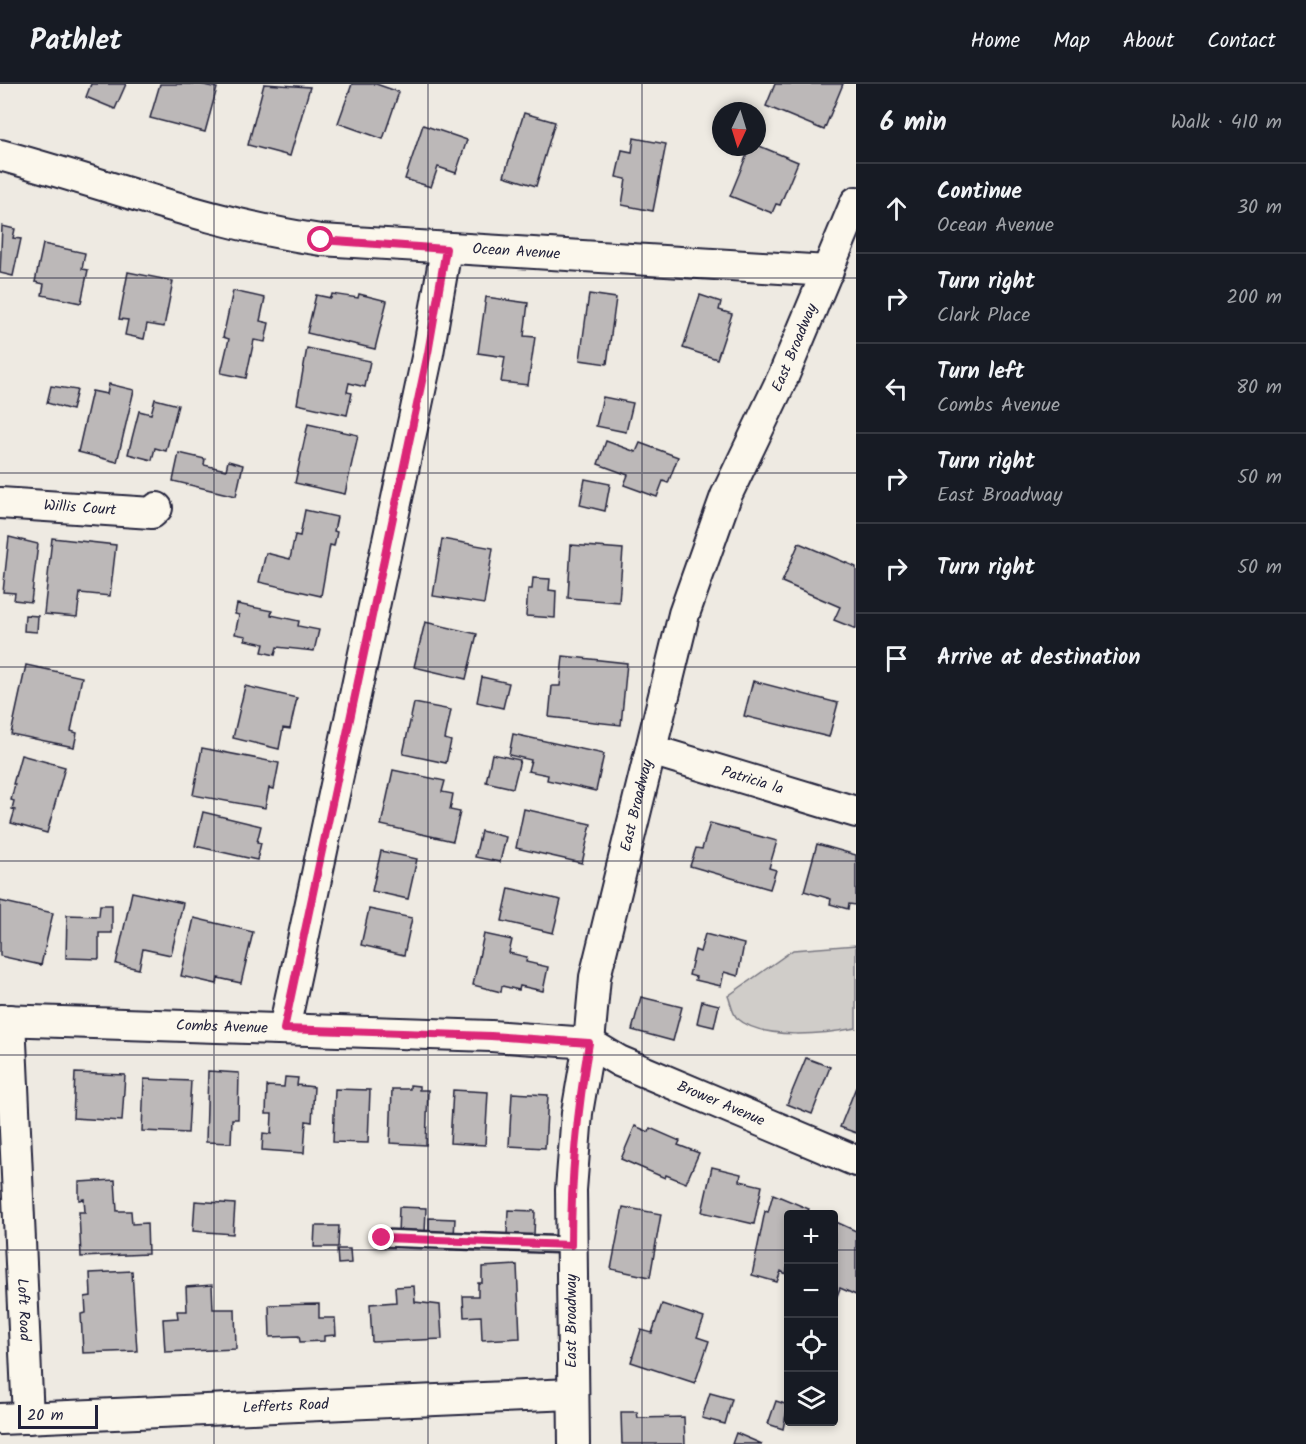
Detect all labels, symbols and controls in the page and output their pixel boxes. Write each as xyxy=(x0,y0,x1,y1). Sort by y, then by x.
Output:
text: Pathlet xyxy=(30,19,122,64)
text: Home xyxy=(971,25,1020,58)
text: Map xyxy=(1053,25,1090,58)
text: About xyxy=(1123,25,1174,58)
text: Contact xyxy=(1207,25,1276,58)
north arrow xyxy=(712,102,766,156)
text: 6 min xyxy=(880,102,947,144)
text: Walk · 410 m xyxy=(1171,107,1282,139)
text: Continue xyxy=(937,175,1022,210)
icon: ahead xyxy=(880,192,913,225)
text: 30 m xyxy=(1237,192,1282,224)
text: Ocean Avenue xyxy=(937,210,1054,242)
route start xyxy=(307,226,333,252)
street label: Ocean Avenue xyxy=(472,237,561,267)
text: Turn right xyxy=(937,265,1035,300)
icon: right xyxy=(880,282,913,315)
text: 200 m xyxy=(1226,282,1282,314)
street label: East Broadway xyxy=(765,299,825,396)
text: Clark Place xyxy=(937,300,1030,332)
text: Turn left xyxy=(937,355,1024,390)
icon: left xyxy=(880,372,913,405)
text: 80 m xyxy=(1236,372,1282,404)
text: Combs Avenue xyxy=(937,390,1060,422)
text: Turn right xyxy=(937,445,1035,480)
icon: right xyxy=(880,462,913,495)
text: 50 m xyxy=(1237,462,1282,494)
text: East Broadway xyxy=(937,480,1062,512)
street label: Willis Court xyxy=(43,494,117,523)
text: Turn right xyxy=(937,551,1035,586)
icon: right xyxy=(880,552,913,585)
text: 50 m xyxy=(1237,552,1282,584)
text: Arrive at destination xyxy=(937,641,1140,676)
icon: arrive xyxy=(880,642,913,675)
street label: East Broadway xyxy=(614,756,660,854)
street label: Patricia la xyxy=(719,760,786,801)
street label: Combs Avenue xyxy=(175,1014,269,1041)
street label: Brower Avenue xyxy=(673,1075,769,1133)
map controls xyxy=(784,1210,838,1426)
button: + xyxy=(784,1210,838,1264)
route end xyxy=(368,1224,394,1250)
button: − xyxy=(784,1264,838,1318)
street label: East Broadway xyxy=(560,1273,584,1368)
street label: Loft Road xyxy=(10,1278,37,1342)
button: locate xyxy=(784,1318,838,1372)
button: layers xyxy=(784,1372,838,1426)
street label: Lefferts Road xyxy=(242,1393,330,1420)
scale bar xyxy=(18,1402,98,1430)
text: 20 m xyxy=(27,1403,63,1428)

